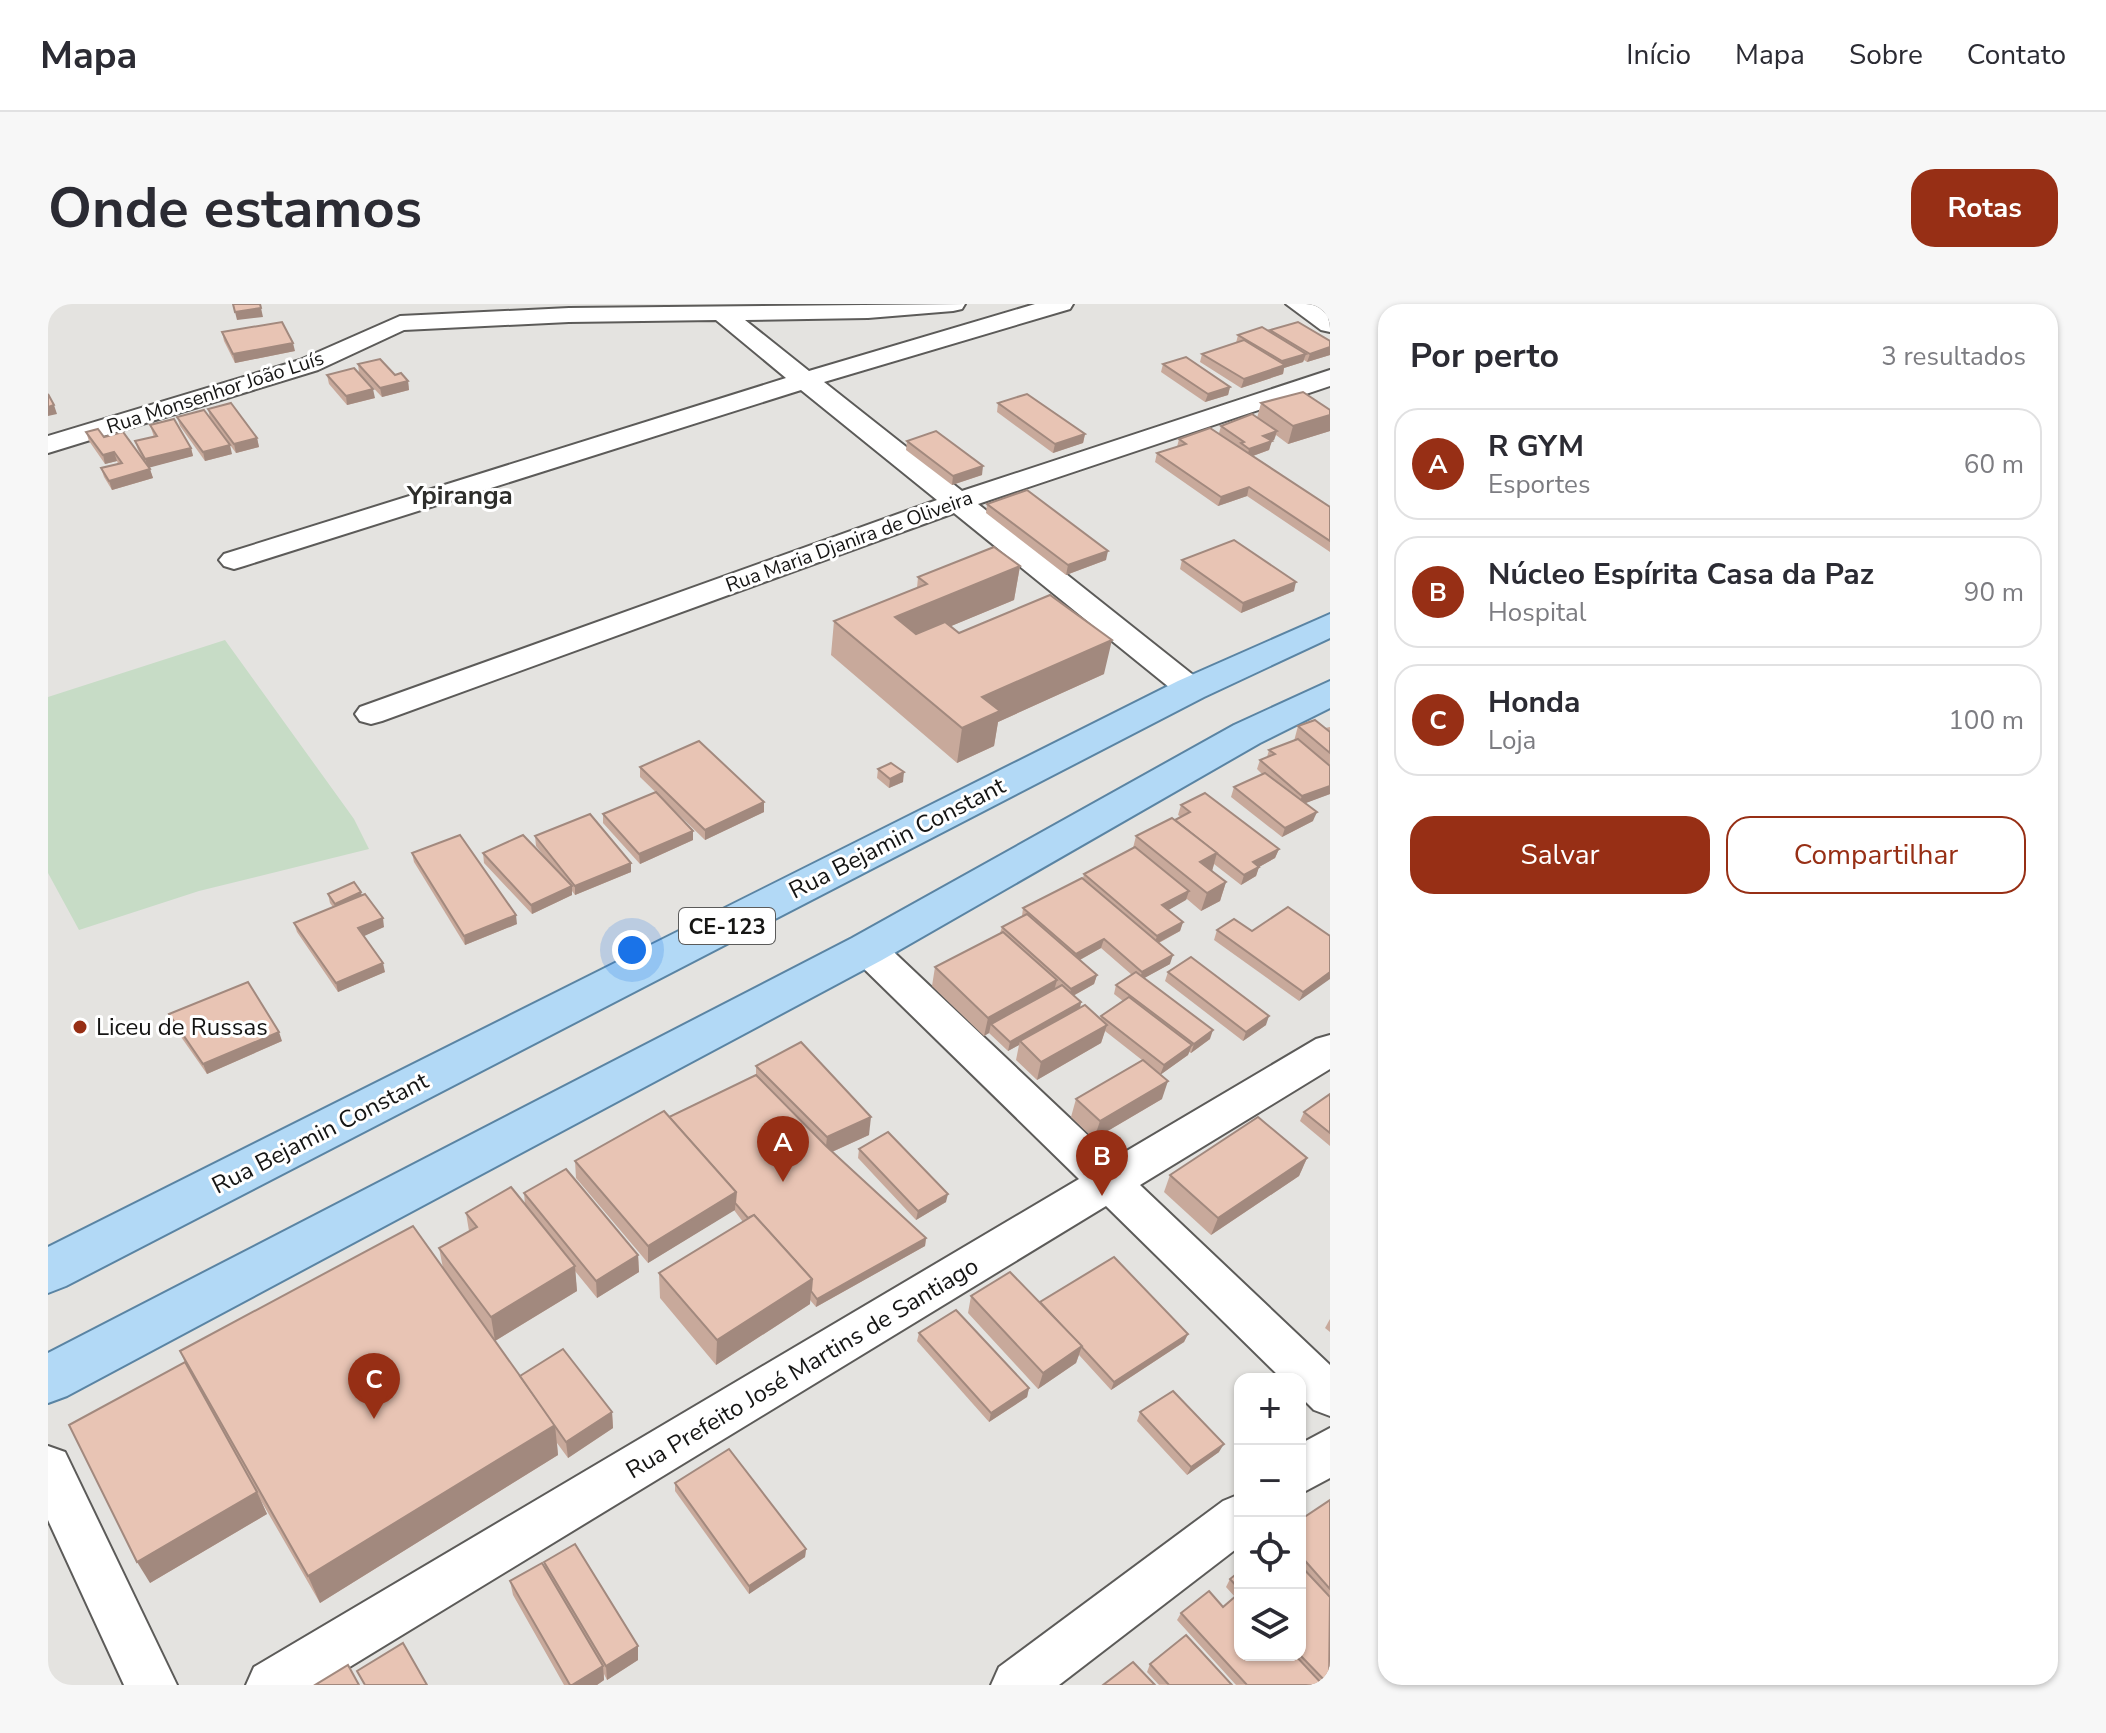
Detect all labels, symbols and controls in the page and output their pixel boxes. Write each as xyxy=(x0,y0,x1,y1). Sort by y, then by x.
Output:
text: Mapa xyxy=(40,30,137,81)
text: Início xyxy=(1626,36,1691,74)
text: Mapa xyxy=(1735,36,1805,74)
text: Sobre xyxy=(1849,36,1923,74)
text: Contato xyxy=(1967,36,2066,74)
button: Rotas xyxy=(1911,169,2058,247)
text: Onde estamos xyxy=(48,170,422,247)
text: Por perto xyxy=(1410,333,1559,379)
text: 3 resultados xyxy=(1881,339,2026,374)
street label: Rua Monsenhor João Luís xyxy=(103,345,327,440)
text: R GYM xyxy=(1488,426,1584,467)
text: A xyxy=(1428,447,1448,482)
text: 60 m xyxy=(1964,447,2024,482)
text: Esportes xyxy=(1488,467,1590,502)
district label: Ypiranga xyxy=(406,478,513,513)
street label: Rua Maria Djanira de Oliveira xyxy=(722,484,976,599)
text: Núcleo Espírita Casa da Paz xyxy=(1488,554,1874,595)
text: B xyxy=(1429,575,1447,610)
text: 90 m xyxy=(1964,575,2024,610)
text: Hospital xyxy=(1488,595,1587,630)
text: Honda xyxy=(1488,682,1580,723)
text: C xyxy=(1429,703,1447,738)
text: 100 m xyxy=(1948,703,2024,738)
text: Loja xyxy=(1488,723,1536,758)
street label: Rua Bejamin Constant xyxy=(783,769,1011,906)
button: Salvar xyxy=(1410,816,1710,894)
button: Compartilhar xyxy=(1726,816,2026,894)
road number: CE-123 xyxy=(679,908,775,944)
your location xyxy=(612,930,652,970)
place label: Liceu de Russas xyxy=(96,1011,268,1043)
marker: Liceu de Russas xyxy=(71,1018,89,1036)
street label: Rua Bejamin Constant xyxy=(206,1064,434,1201)
pin: A xyxy=(757,1116,809,1182)
pin: B xyxy=(1076,1130,1128,1196)
street label: Rua Prefeito José Martins de Santiago xyxy=(620,1250,984,1486)
pin: C xyxy=(348,1353,400,1419)
map controls xyxy=(1234,1373,1306,1661)
button: + xyxy=(1234,1373,1306,1445)
button: − xyxy=(1234,1445,1306,1517)
button: locate xyxy=(1234,1517,1306,1589)
button: layers xyxy=(1234,1589,1306,1661)

